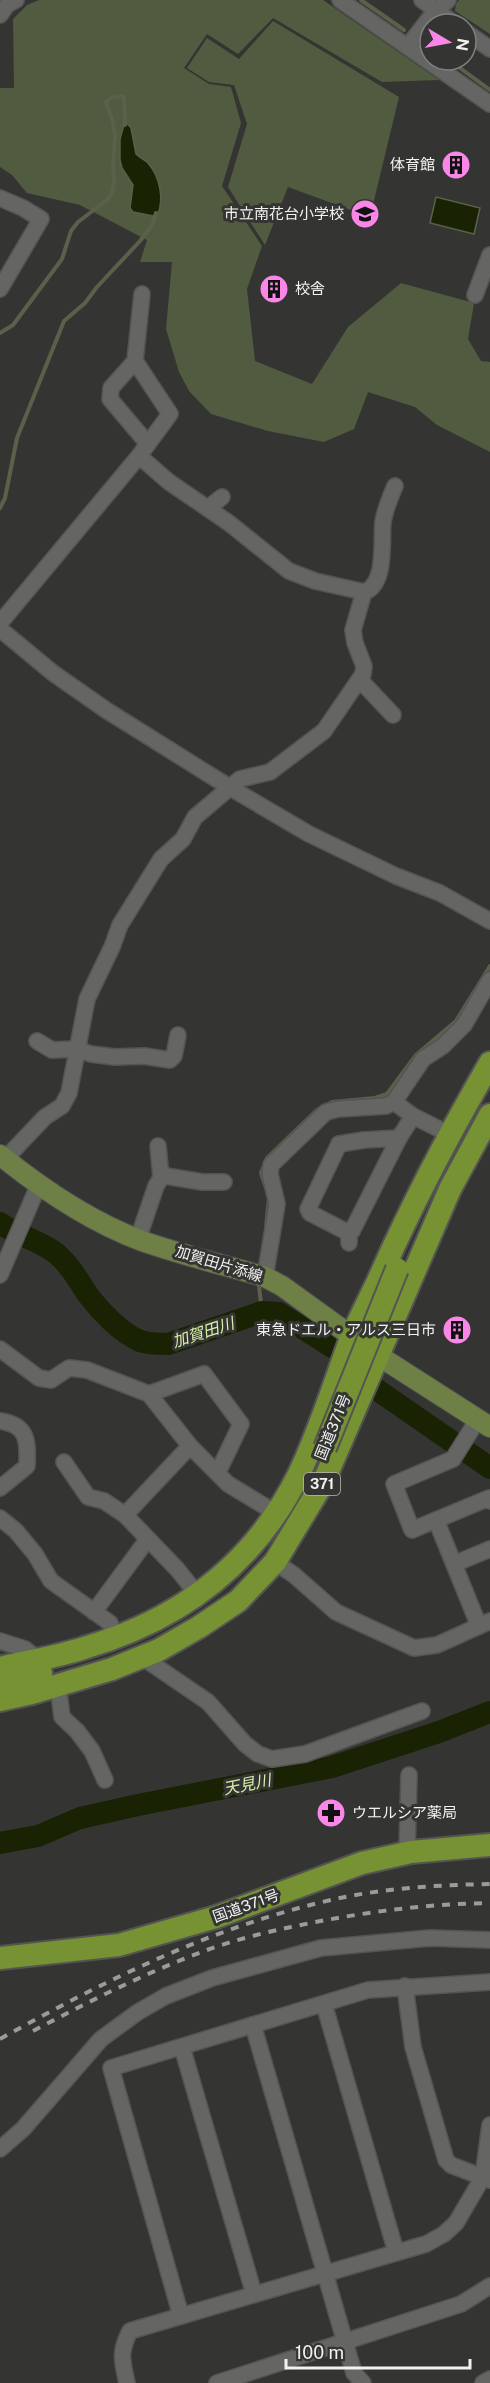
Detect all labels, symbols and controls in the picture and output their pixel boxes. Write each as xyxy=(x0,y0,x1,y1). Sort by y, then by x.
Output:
north arrow xyxy=(418,12,478,72)
text: N xyxy=(452,37,473,52)
building icon: 体育館 xyxy=(440,149,472,181)
place label: 体育館 xyxy=(390,156,435,173)
school or university icon: 市立南花台小学校 xyxy=(349,198,381,230)
place label: 市立南花台小学校 xyxy=(224,205,344,222)
building icon: 校舎 xyxy=(258,273,290,305)
place label: 校舎 xyxy=(295,280,325,297)
street label: 加賀田片添線 xyxy=(174,1242,265,1285)
water label: 加賀田川 xyxy=(170,1313,238,1351)
building icon: 東急ドエル・アルス三日市 xyxy=(441,1314,473,1346)
place label: 東急ドエル・アルス三日市 xyxy=(256,1321,436,1338)
street label: 国道371号 xyxy=(312,1391,353,1462)
road number: 371 xyxy=(304,1473,340,1495)
water label: 天見川 xyxy=(222,1770,274,1798)
pharmacy icon: ウエルシア薬局 xyxy=(315,1797,347,1829)
place label: ウエルシア薬局 xyxy=(352,1804,457,1821)
street label: 国道371号 xyxy=(210,1886,281,1925)
scale bar xyxy=(286,2332,470,2370)
text: 100 m xyxy=(295,2342,344,2363)

